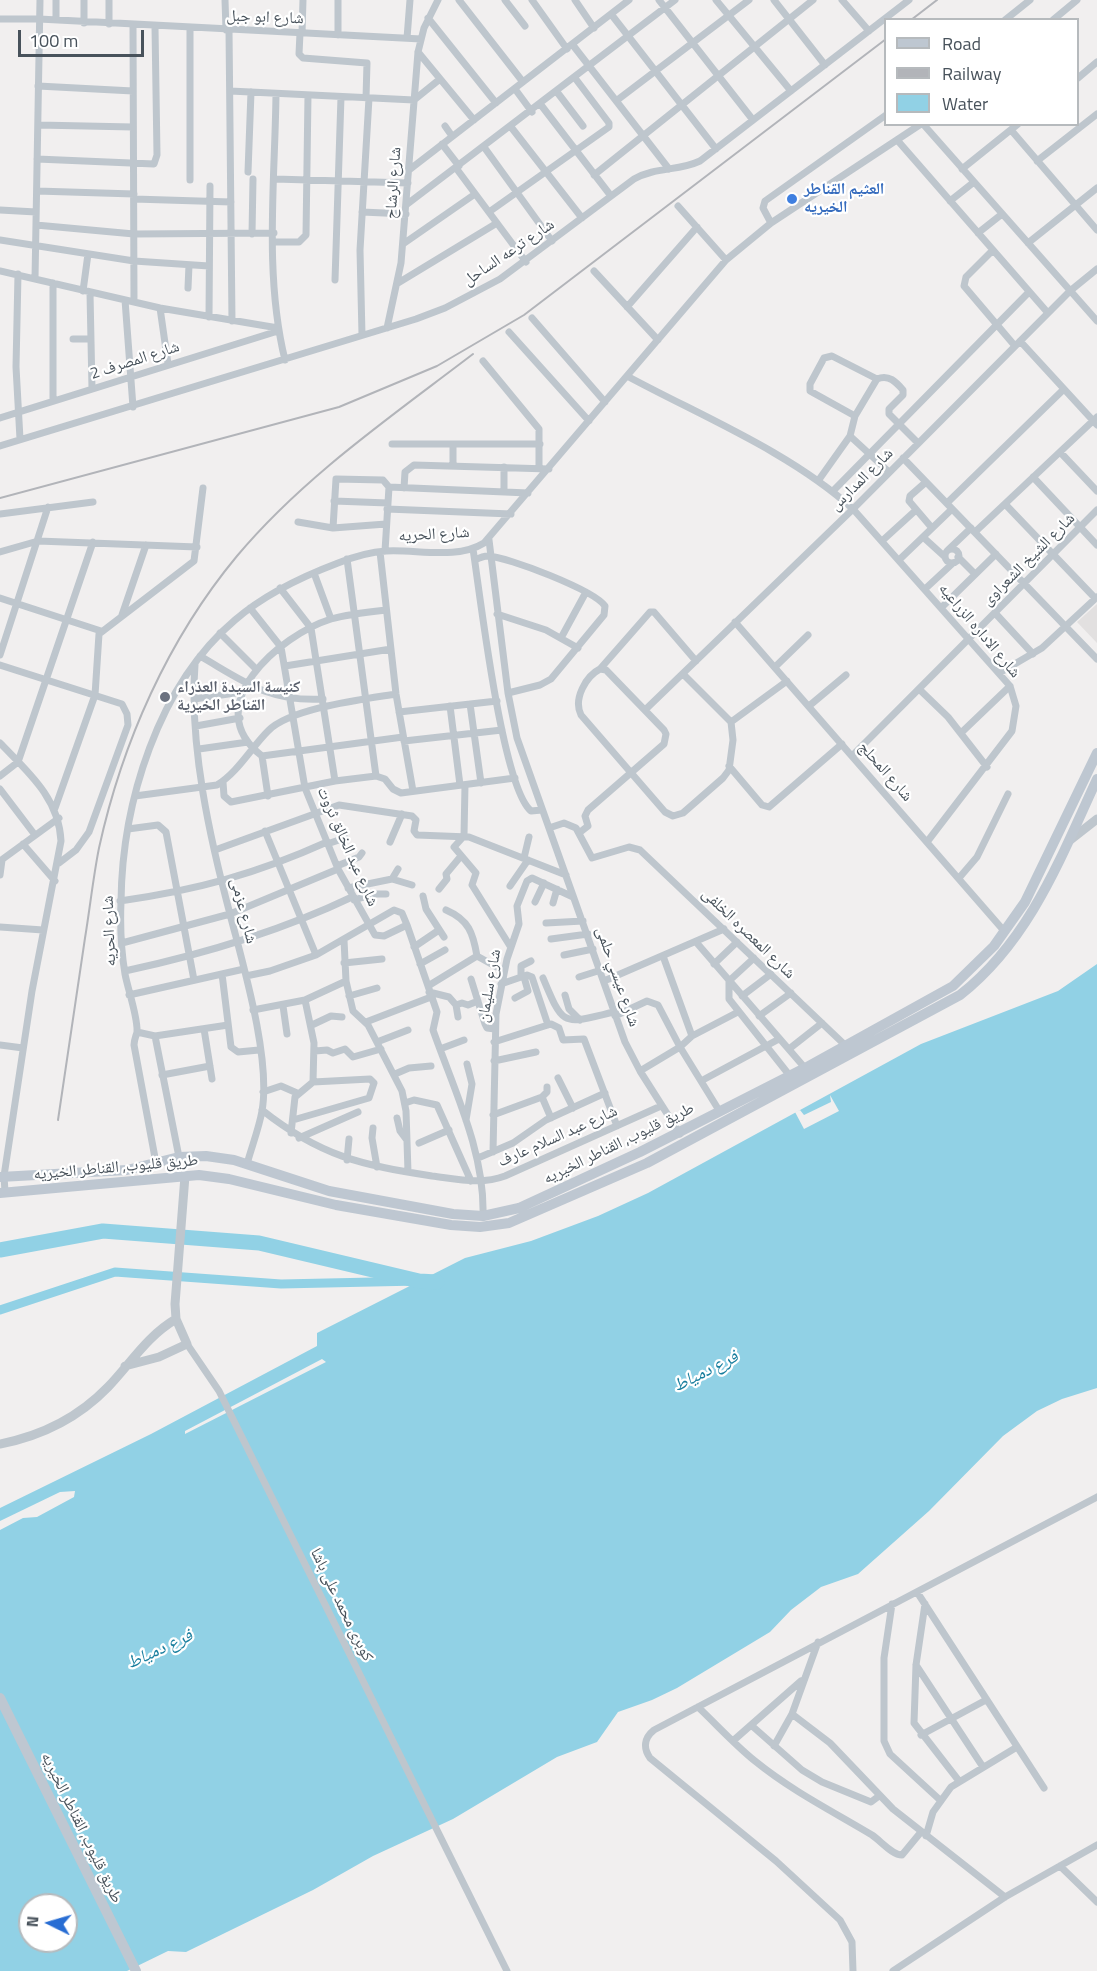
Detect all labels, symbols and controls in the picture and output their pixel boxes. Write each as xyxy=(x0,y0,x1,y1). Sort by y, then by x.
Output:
street label: شارع ابو جبل xyxy=(226,7,304,29)
scale bar xyxy=(21,18,147,56)
legend xyxy=(884,18,1079,126)
text: 100 m xyxy=(29,27,78,54)
text: Road xyxy=(942,30,981,57)
text: Railway xyxy=(942,60,1001,87)
text: Water xyxy=(942,90,988,117)
street label: شارع الرشاح xyxy=(382,146,406,220)
place label: العثيم القناطر الخيريه xyxy=(804,180,884,218)
marker: العثيم القناطر الخيريه xyxy=(785,192,799,206)
street label: شارع ترعه الساحل xyxy=(460,215,558,291)
street label: شارع المصرف 2 xyxy=(88,338,182,384)
street label: شارع المدارس xyxy=(826,444,898,516)
street label: شارع الشيخ الشعراوى xyxy=(978,509,1080,611)
street label: شارع الحريه xyxy=(398,524,470,546)
street label: شارع الاداره الزراعيه xyxy=(934,580,1024,682)
place label: كنيسة السيدة العذراء القناطر الخيرية xyxy=(177,678,300,716)
marker: كنيسة السيدة العذراء القناطر الخيرية xyxy=(158,690,172,704)
street label: شارع المحلج xyxy=(854,738,916,806)
street label: شارع عبد الخالق ثروت xyxy=(312,784,382,910)
street label: شارع عزمى xyxy=(226,876,260,946)
street label: شارع المعصره الخلفى xyxy=(697,885,799,983)
street label: شارع الحريه xyxy=(99,895,121,967)
street label: شارع عيسي حلمى xyxy=(591,924,643,1030)
street label: شارع سليمان xyxy=(474,948,506,1024)
street label: طريق قليوب, القناطر الخيريه xyxy=(541,1099,697,1189)
street label: شارع عبد السلام عارف xyxy=(495,1102,621,1172)
street label: طريق قليوب, القناطر الخيريه xyxy=(33,1151,199,1185)
water label: فرع دمياط xyxy=(670,1346,742,1398)
street label: كوبرى محمد على باشا xyxy=(305,1545,377,1665)
water label: فرع دمياط xyxy=(124,1625,196,1675)
street label: طريق قليوب, القناطر الخيريه xyxy=(36,1750,126,1906)
north arrow xyxy=(18,1893,78,1953)
text: N xyxy=(20,1915,44,1928)

